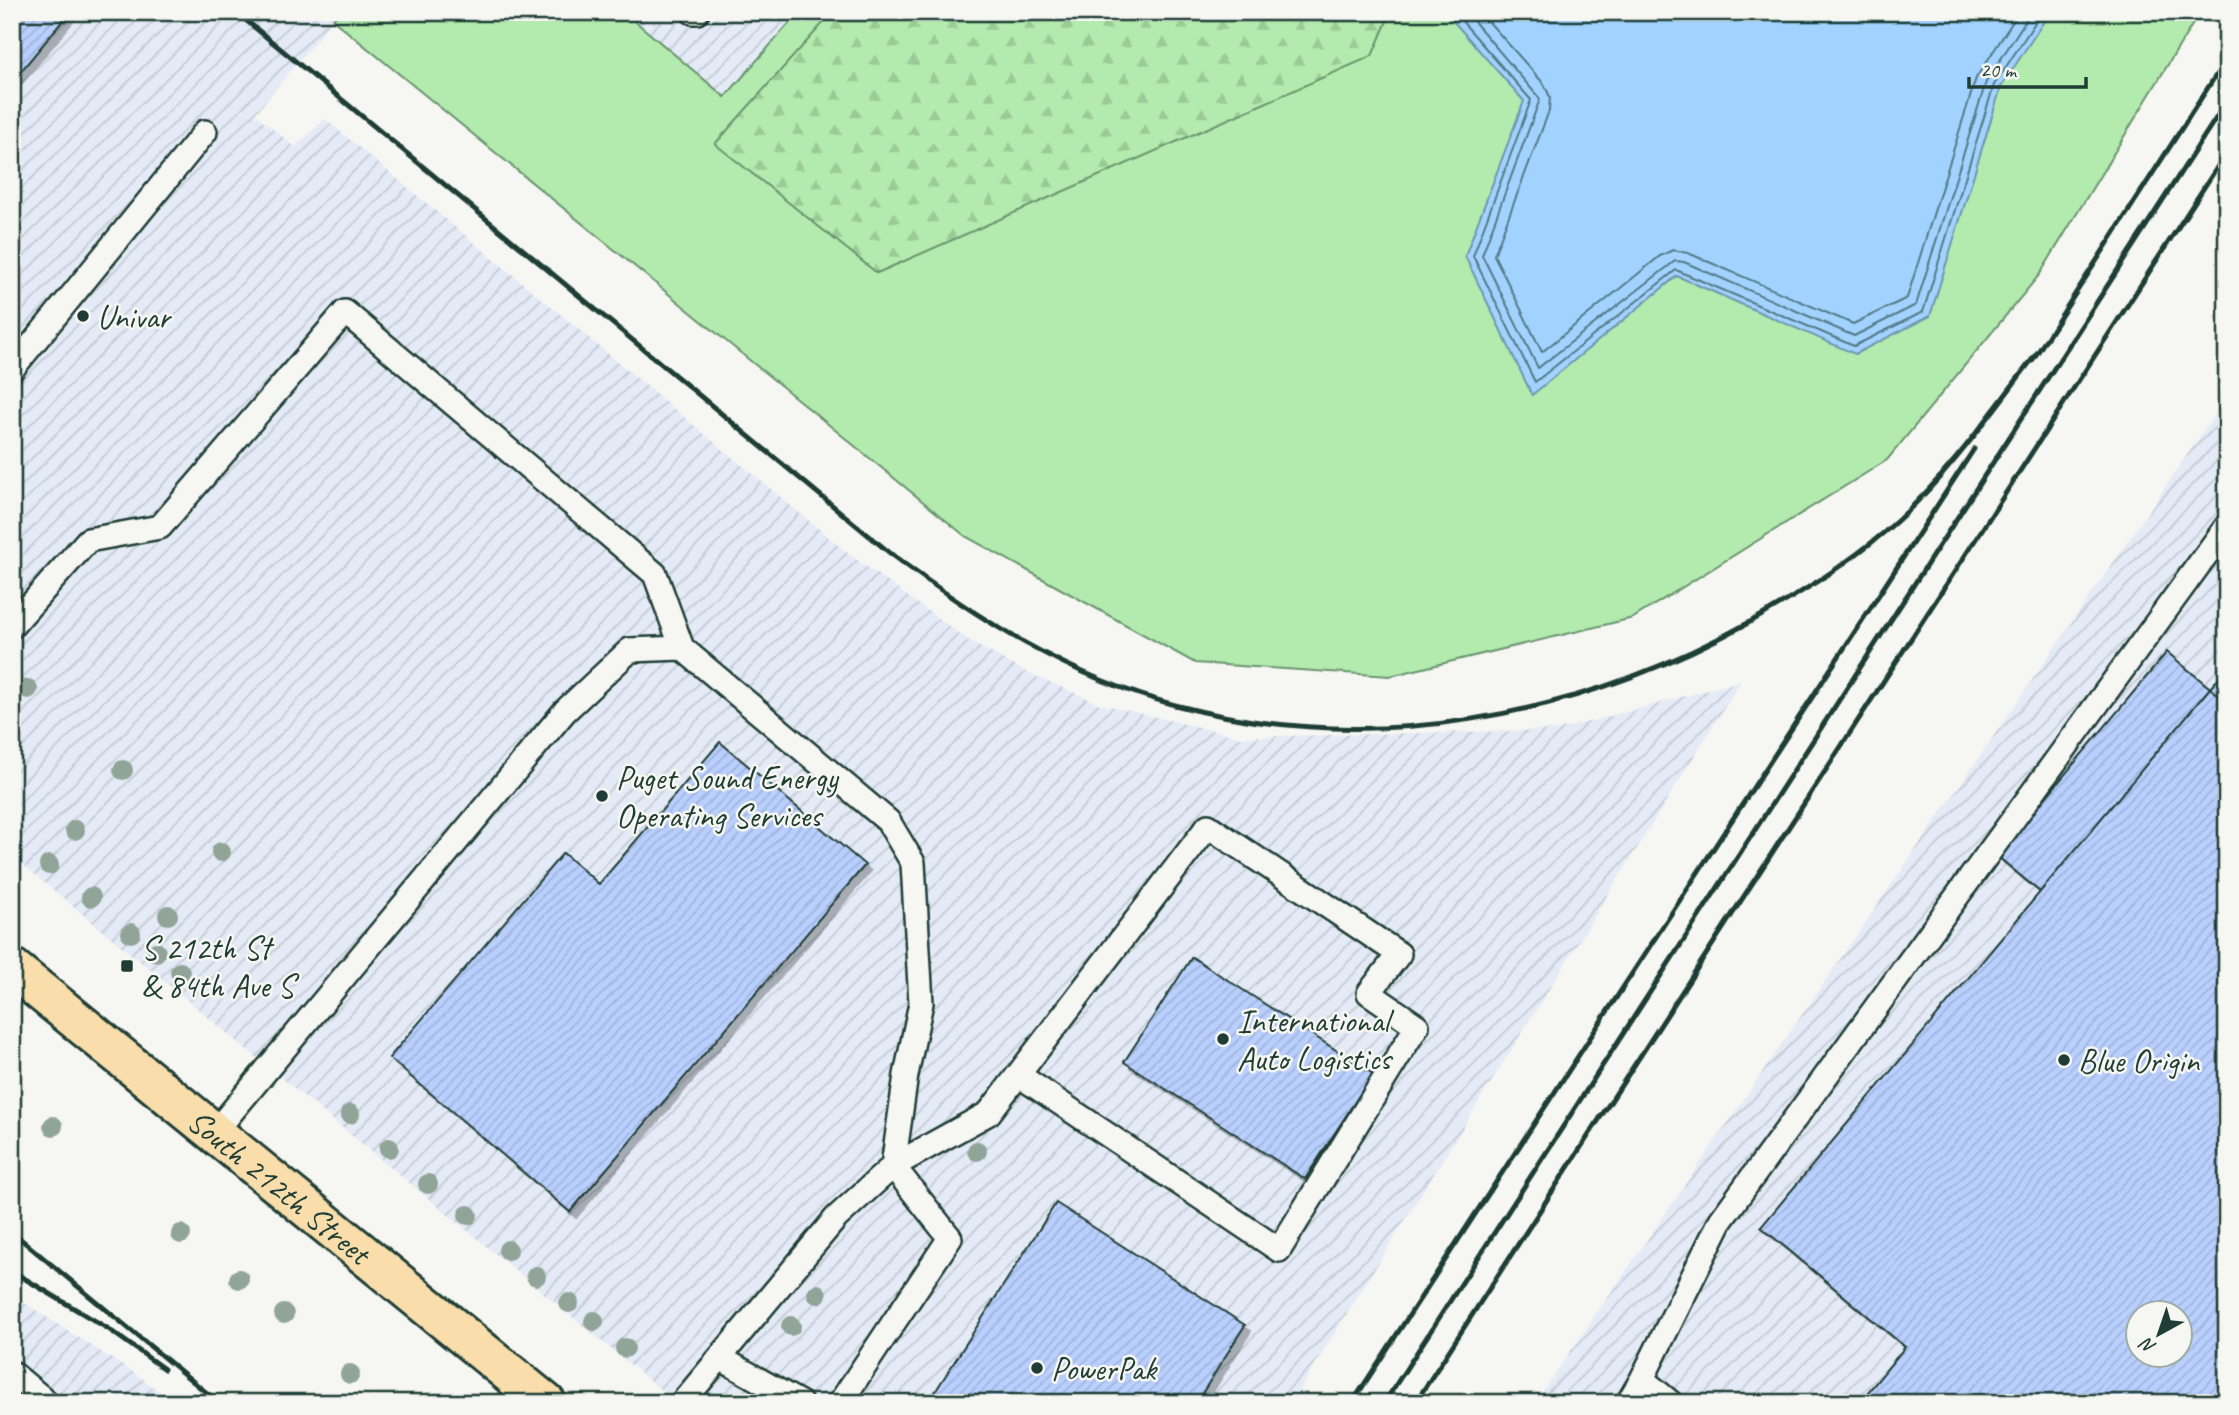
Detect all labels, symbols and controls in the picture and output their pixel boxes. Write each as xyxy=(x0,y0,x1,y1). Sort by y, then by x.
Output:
scale bar xyxy=(1969,46,2087,90)
text: 20 m xyxy=(1980,57,2018,83)
place label: Univar xyxy=(97,296,173,338)
marker: Univar xyxy=(75,308,91,324)
place label: Puget Sound Energy Operating Services xyxy=(616,757,840,837)
marker: Puget Sound Energy Operating Services xyxy=(594,788,610,804)
place label: S 212th St & 84th Ave S xyxy=(141,927,299,1007)
marker: S 212th St & 84th Ave S xyxy=(119,958,135,974)
place label: International Auto Logistics xyxy=(1237,1000,1394,1080)
marker: International Auto Logistics xyxy=(1215,1031,1231,1047)
place label: Blue Origin xyxy=(2078,1040,2200,1082)
marker: Blue Origin xyxy=(2056,1052,2072,1068)
street label: South 212th Street xyxy=(179,1100,381,1275)
north arrow xyxy=(2124,1300,2194,1370)
text: N xyxy=(2134,1331,2161,1359)
place label: PowerPak xyxy=(1051,1348,1158,1390)
marker: PowerPak xyxy=(1029,1360,1045,1376)

